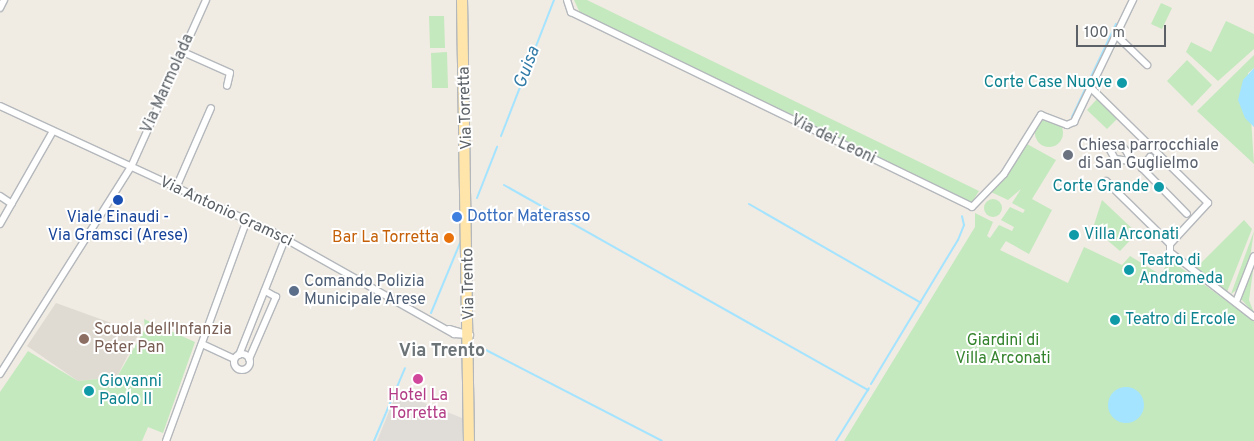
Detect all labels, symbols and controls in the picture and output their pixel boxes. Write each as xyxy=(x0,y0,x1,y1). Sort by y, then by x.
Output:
scale bar xyxy=(1079,15,1169,47)
text: 100 m xyxy=(1084,24,1125,43)
street label: Via Marmolada xyxy=(138,31,198,137)
water label: Guisa xyxy=(510,44,546,92)
street label: Via Torretta xyxy=(455,66,477,150)
place label: Corte Case Nuove xyxy=(984,73,1112,93)
marker: Corte Case Nuove xyxy=(1116,77,1128,89)
street label: Via dei Leoni xyxy=(788,111,878,169)
place label: Chiesa parrocchiale di San Guglielmo xyxy=(1078,136,1219,174)
marker: Chiesa parrocchiale di San Guglielmo xyxy=(1062,149,1074,161)
street label: Via Antonio Gramsci xyxy=(156,173,296,251)
place label: Corte Grande xyxy=(1053,177,1149,197)
marker: Corte Grande xyxy=(1153,181,1165,193)
marker: Viale Einaudi - Via Gramsci (Arese) xyxy=(112,194,124,206)
place label: Dottor Materasso xyxy=(467,207,590,227)
place label: Viale Einaudi - Via Gramsci (Arese) xyxy=(48,208,188,246)
marker: Dottor Materasso xyxy=(451,211,463,223)
place label: Villa Arconati xyxy=(1084,225,1180,245)
place label: Bar La Torretta xyxy=(331,228,439,248)
marker: Villa Arconati xyxy=(1068,229,1080,241)
marker: Bar La Torretta xyxy=(443,232,455,244)
street label: Via Trento xyxy=(459,247,479,321)
place label: Teatro di Andromeda xyxy=(1139,251,1223,289)
marker: Teatro di Andromeda xyxy=(1123,264,1135,276)
place label: Comando Polizia Municipale Arese xyxy=(304,272,426,310)
marker: Comando Polizia Municipale Arese xyxy=(288,285,300,297)
place label: Teatro di Ercole xyxy=(1125,310,1236,330)
marker: Teatro di Ercole xyxy=(1109,314,1121,326)
place label: Scuola dell'Infanzia Peter Pan xyxy=(94,320,232,358)
park label: Giardini di Villa Arconati xyxy=(955,331,1051,369)
marker: Scuola dell'Infanzia Peter Pan xyxy=(78,333,90,345)
district label: Via Trento xyxy=(399,341,485,363)
place label: Giovanni Paolo II xyxy=(99,372,162,410)
marker: Hotel La Torretta xyxy=(412,373,424,385)
marker: Giovanni Paolo II xyxy=(83,385,95,397)
place label: Hotel La Torretta xyxy=(388,386,448,424)

